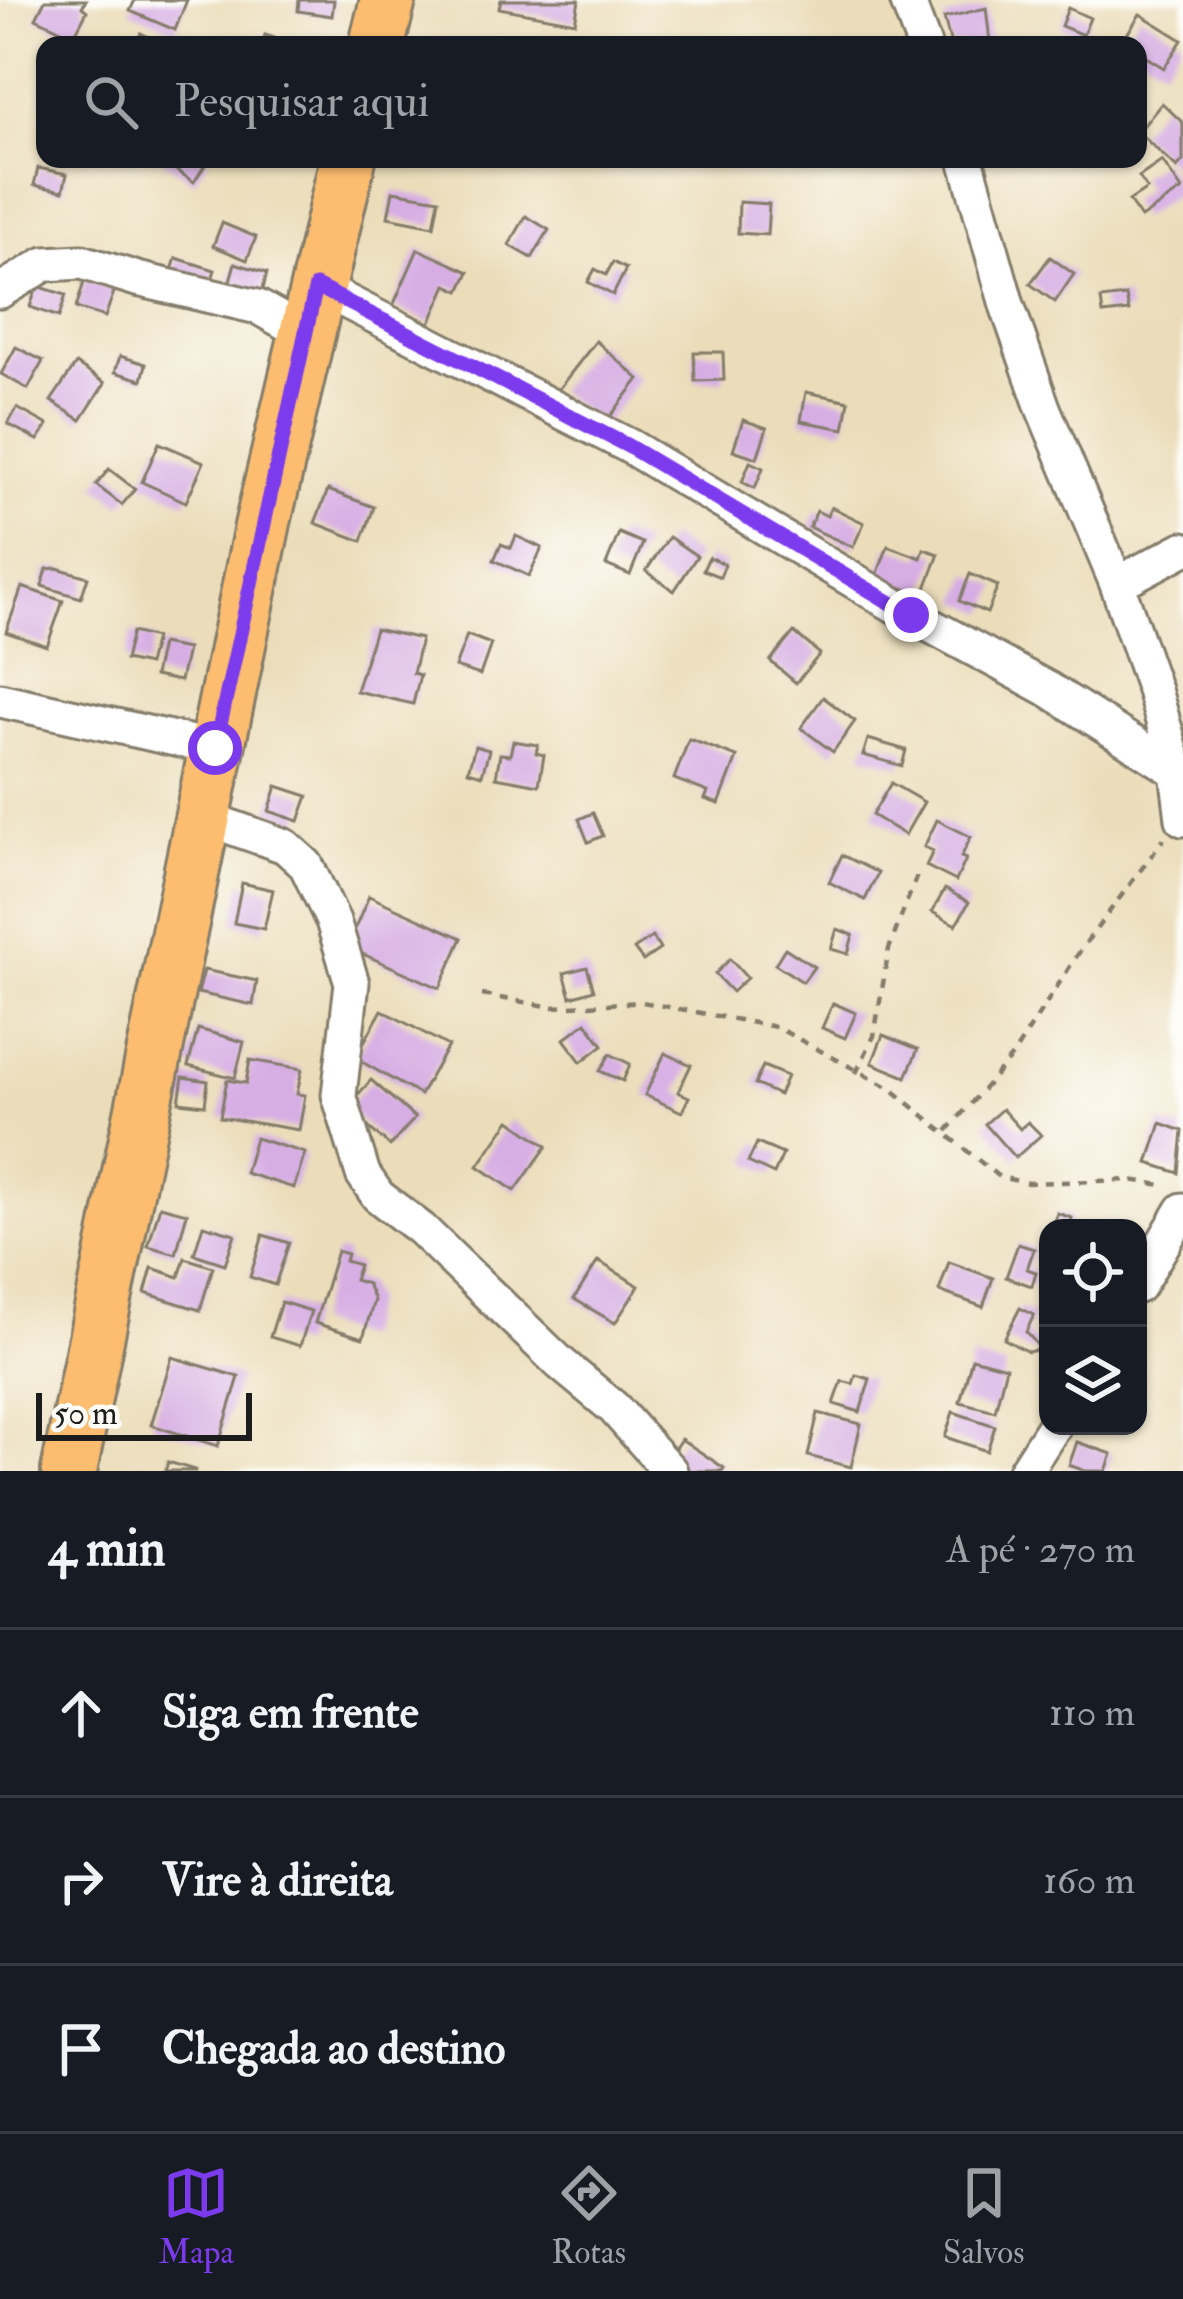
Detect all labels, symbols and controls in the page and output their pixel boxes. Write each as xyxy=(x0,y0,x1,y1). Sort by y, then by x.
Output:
search box xyxy=(36,36,1147,168)
icon: search xyxy=(78,69,144,135)
text: Pesquisar aqui xyxy=(174,74,430,130)
route end xyxy=(884,588,938,642)
route start xyxy=(188,721,242,775)
map controls xyxy=(1039,1219,1147,1435)
button: locate xyxy=(1039,1219,1147,1327)
button: layers xyxy=(1039,1327,1147,1435)
scale bar xyxy=(36,1387,252,1440)
text: 50 m xyxy=(54,1393,118,1434)
text: 4 min xyxy=(48,1517,166,1581)
text: A pé · 270 m xyxy=(946,1525,1135,1574)
icon: ahead xyxy=(48,1680,114,1746)
text: Siga em frente xyxy=(162,1685,419,1741)
text: 110 m xyxy=(1049,1688,1135,1737)
icon: right xyxy=(48,1848,114,1914)
text: Vire à direita xyxy=(162,1853,393,1909)
text: 160 m xyxy=(1043,1856,1135,1905)
icon: arrive xyxy=(48,2016,114,2082)
text: Chegada ao destino xyxy=(162,2021,505,2077)
tab: Mapa xyxy=(159,2160,234,2273)
tab: Rotas xyxy=(551,2160,626,2273)
tab: Salvos xyxy=(943,2160,1024,2273)

